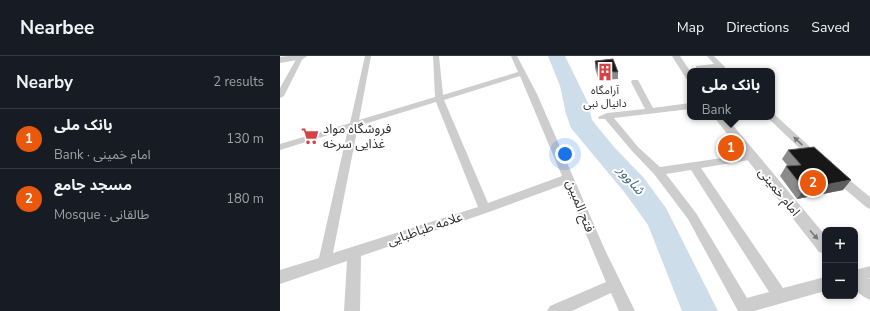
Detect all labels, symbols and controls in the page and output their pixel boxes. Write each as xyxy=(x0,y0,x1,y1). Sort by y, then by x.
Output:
text: Nearbee xyxy=(20,15,94,41)
text: Map xyxy=(677,18,704,37)
text: Directions xyxy=(726,18,789,37)
text: Saved xyxy=(811,18,850,37)
building icon: آرامگاه دانیال نبی xyxy=(595,62,615,82)
popup xyxy=(687,68,775,120)
text: Nearby xyxy=(16,71,73,94)
text: 2 results xyxy=(213,73,264,91)
text: بانک ملی xyxy=(702,75,760,95)
place label: آرامگاه دانیال نبی xyxy=(583,83,627,111)
text: Bank xyxy=(702,101,731,119)
text: بانک ملی xyxy=(54,115,113,135)
place label: فروشگاه مواد غذایی سرخه xyxy=(323,120,391,153)
supermarket icon: فروشگاه مواد غذایی سرخه xyxy=(300,126,320,146)
text: 1 xyxy=(25,130,33,148)
text: 130 m xyxy=(226,130,264,148)
pin: 1 xyxy=(718,133,744,163)
one-way arrow xyxy=(793,137,804,146)
your location xyxy=(555,144,575,164)
text: Bank · امام خمینی xyxy=(54,146,151,164)
water label: شاوور xyxy=(613,161,649,199)
street label: امام خمینی xyxy=(754,164,804,220)
pin: 2 xyxy=(800,168,826,198)
text: مسجد جامع xyxy=(54,175,132,195)
street label: فتح المبین xyxy=(560,177,599,236)
text: 2 xyxy=(25,190,33,208)
text: 180 m xyxy=(226,190,264,208)
text: Mosque · طالقانی xyxy=(54,206,149,224)
street label: علامه طباطبایی xyxy=(385,208,465,250)
map controls xyxy=(822,227,858,299)
button: + xyxy=(822,227,858,263)
one-way arrow xyxy=(810,230,819,240)
button: − xyxy=(822,263,858,299)

